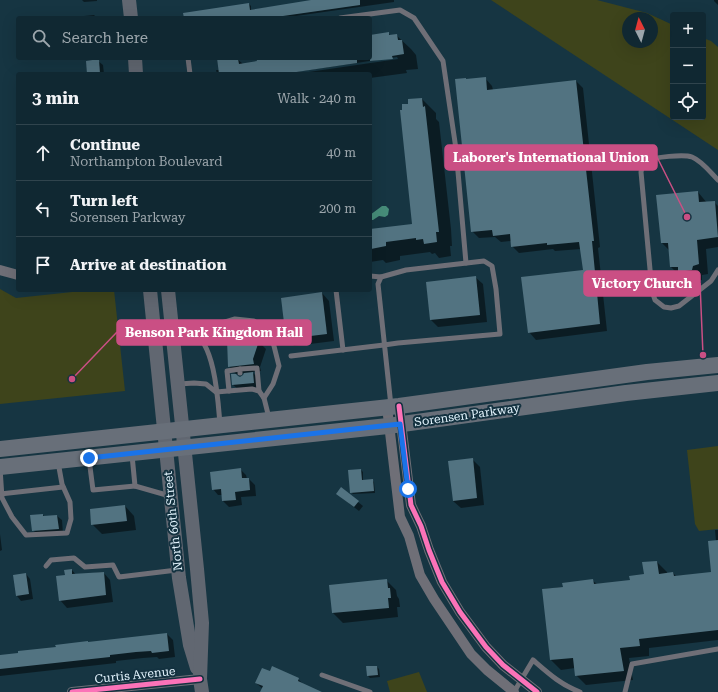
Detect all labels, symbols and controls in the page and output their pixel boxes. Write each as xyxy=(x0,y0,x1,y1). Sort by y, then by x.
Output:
north arrow xyxy=(622,12,658,48)
map controls xyxy=(670,12,706,120)
button: + xyxy=(670,12,706,48)
search box xyxy=(16,16,372,60)
icon: search xyxy=(30,27,52,49)
text: Search here xyxy=(62,29,148,47)
button: − xyxy=(670,48,706,84)
button: locate xyxy=(670,84,706,120)
text: 3 min xyxy=(32,88,79,108)
text: Walk · 240 m xyxy=(277,91,356,106)
text: Continue xyxy=(70,136,140,154)
icon: ahead xyxy=(32,142,54,164)
text: 40 m xyxy=(326,145,356,160)
callout: Laborer's International Union xyxy=(445,145,657,170)
text: Laborer's International Union xyxy=(453,150,649,165)
text: Northampton Boulevard xyxy=(70,154,223,169)
text: Turn left xyxy=(70,192,138,210)
icon: left xyxy=(32,198,54,220)
text: 200 m xyxy=(319,201,356,216)
text: Sorensen Parkway xyxy=(70,210,185,225)
icon: arrive xyxy=(32,254,54,276)
text: Arrive at destination xyxy=(70,256,226,274)
callout: Victory Church xyxy=(584,271,700,296)
text: Victory Church xyxy=(592,276,693,291)
callout: Benson Park Kingdom Hall xyxy=(117,320,311,345)
text: Benson Park Kingdom Hall xyxy=(125,325,304,340)
street label: Sorensen Parkway xyxy=(413,401,522,429)
route end xyxy=(80,449,98,467)
street label: North 60th Street xyxy=(161,470,185,572)
route start xyxy=(399,480,417,498)
street label: Curtis Avenue xyxy=(94,664,177,686)

